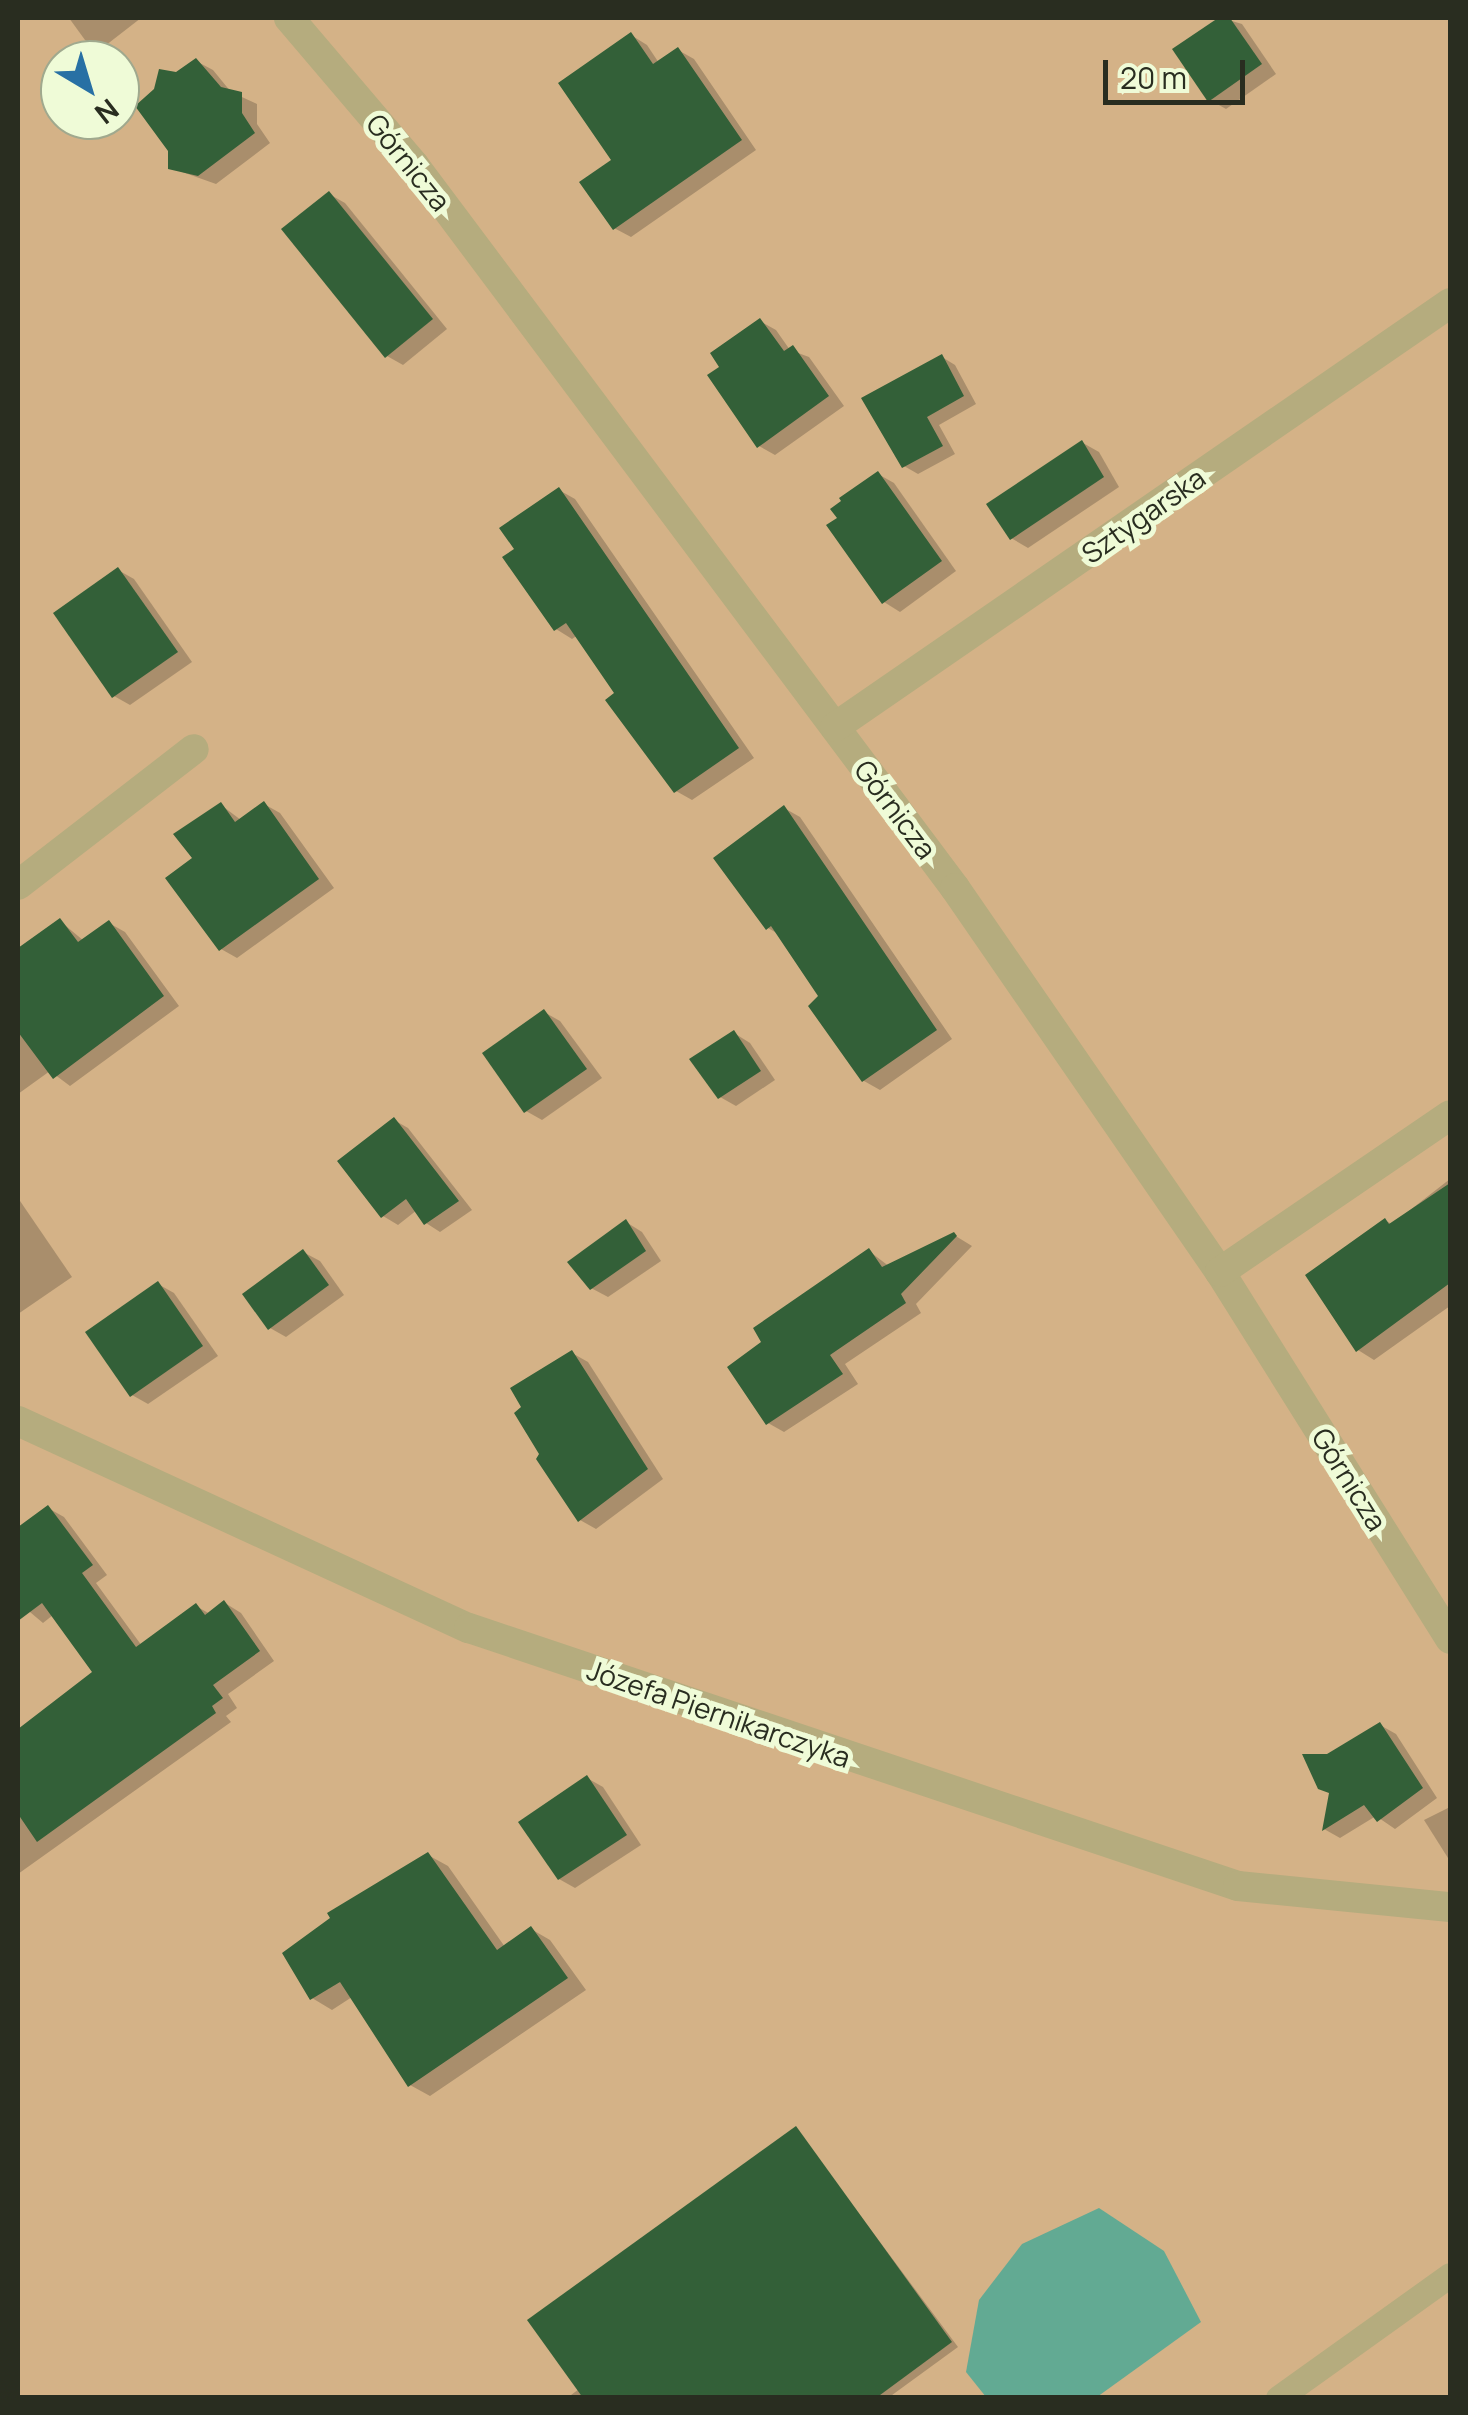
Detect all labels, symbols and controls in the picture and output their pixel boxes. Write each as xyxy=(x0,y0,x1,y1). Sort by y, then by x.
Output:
north arrow xyxy=(40,40,140,140)
scale bar xyxy=(1108,40,1250,102)
text: 20 m xyxy=(1120,57,1187,98)
text: N xyxy=(88,91,127,133)
street label: Górnicza xyxy=(360,107,458,217)
street label: Sztygarska xyxy=(1075,460,1211,570)
street label: Górnicza xyxy=(848,753,944,865)
street label: Górnicza xyxy=(1305,1422,1395,1536)
street label: Józefa Piernikarczyka xyxy=(583,1652,855,1774)

